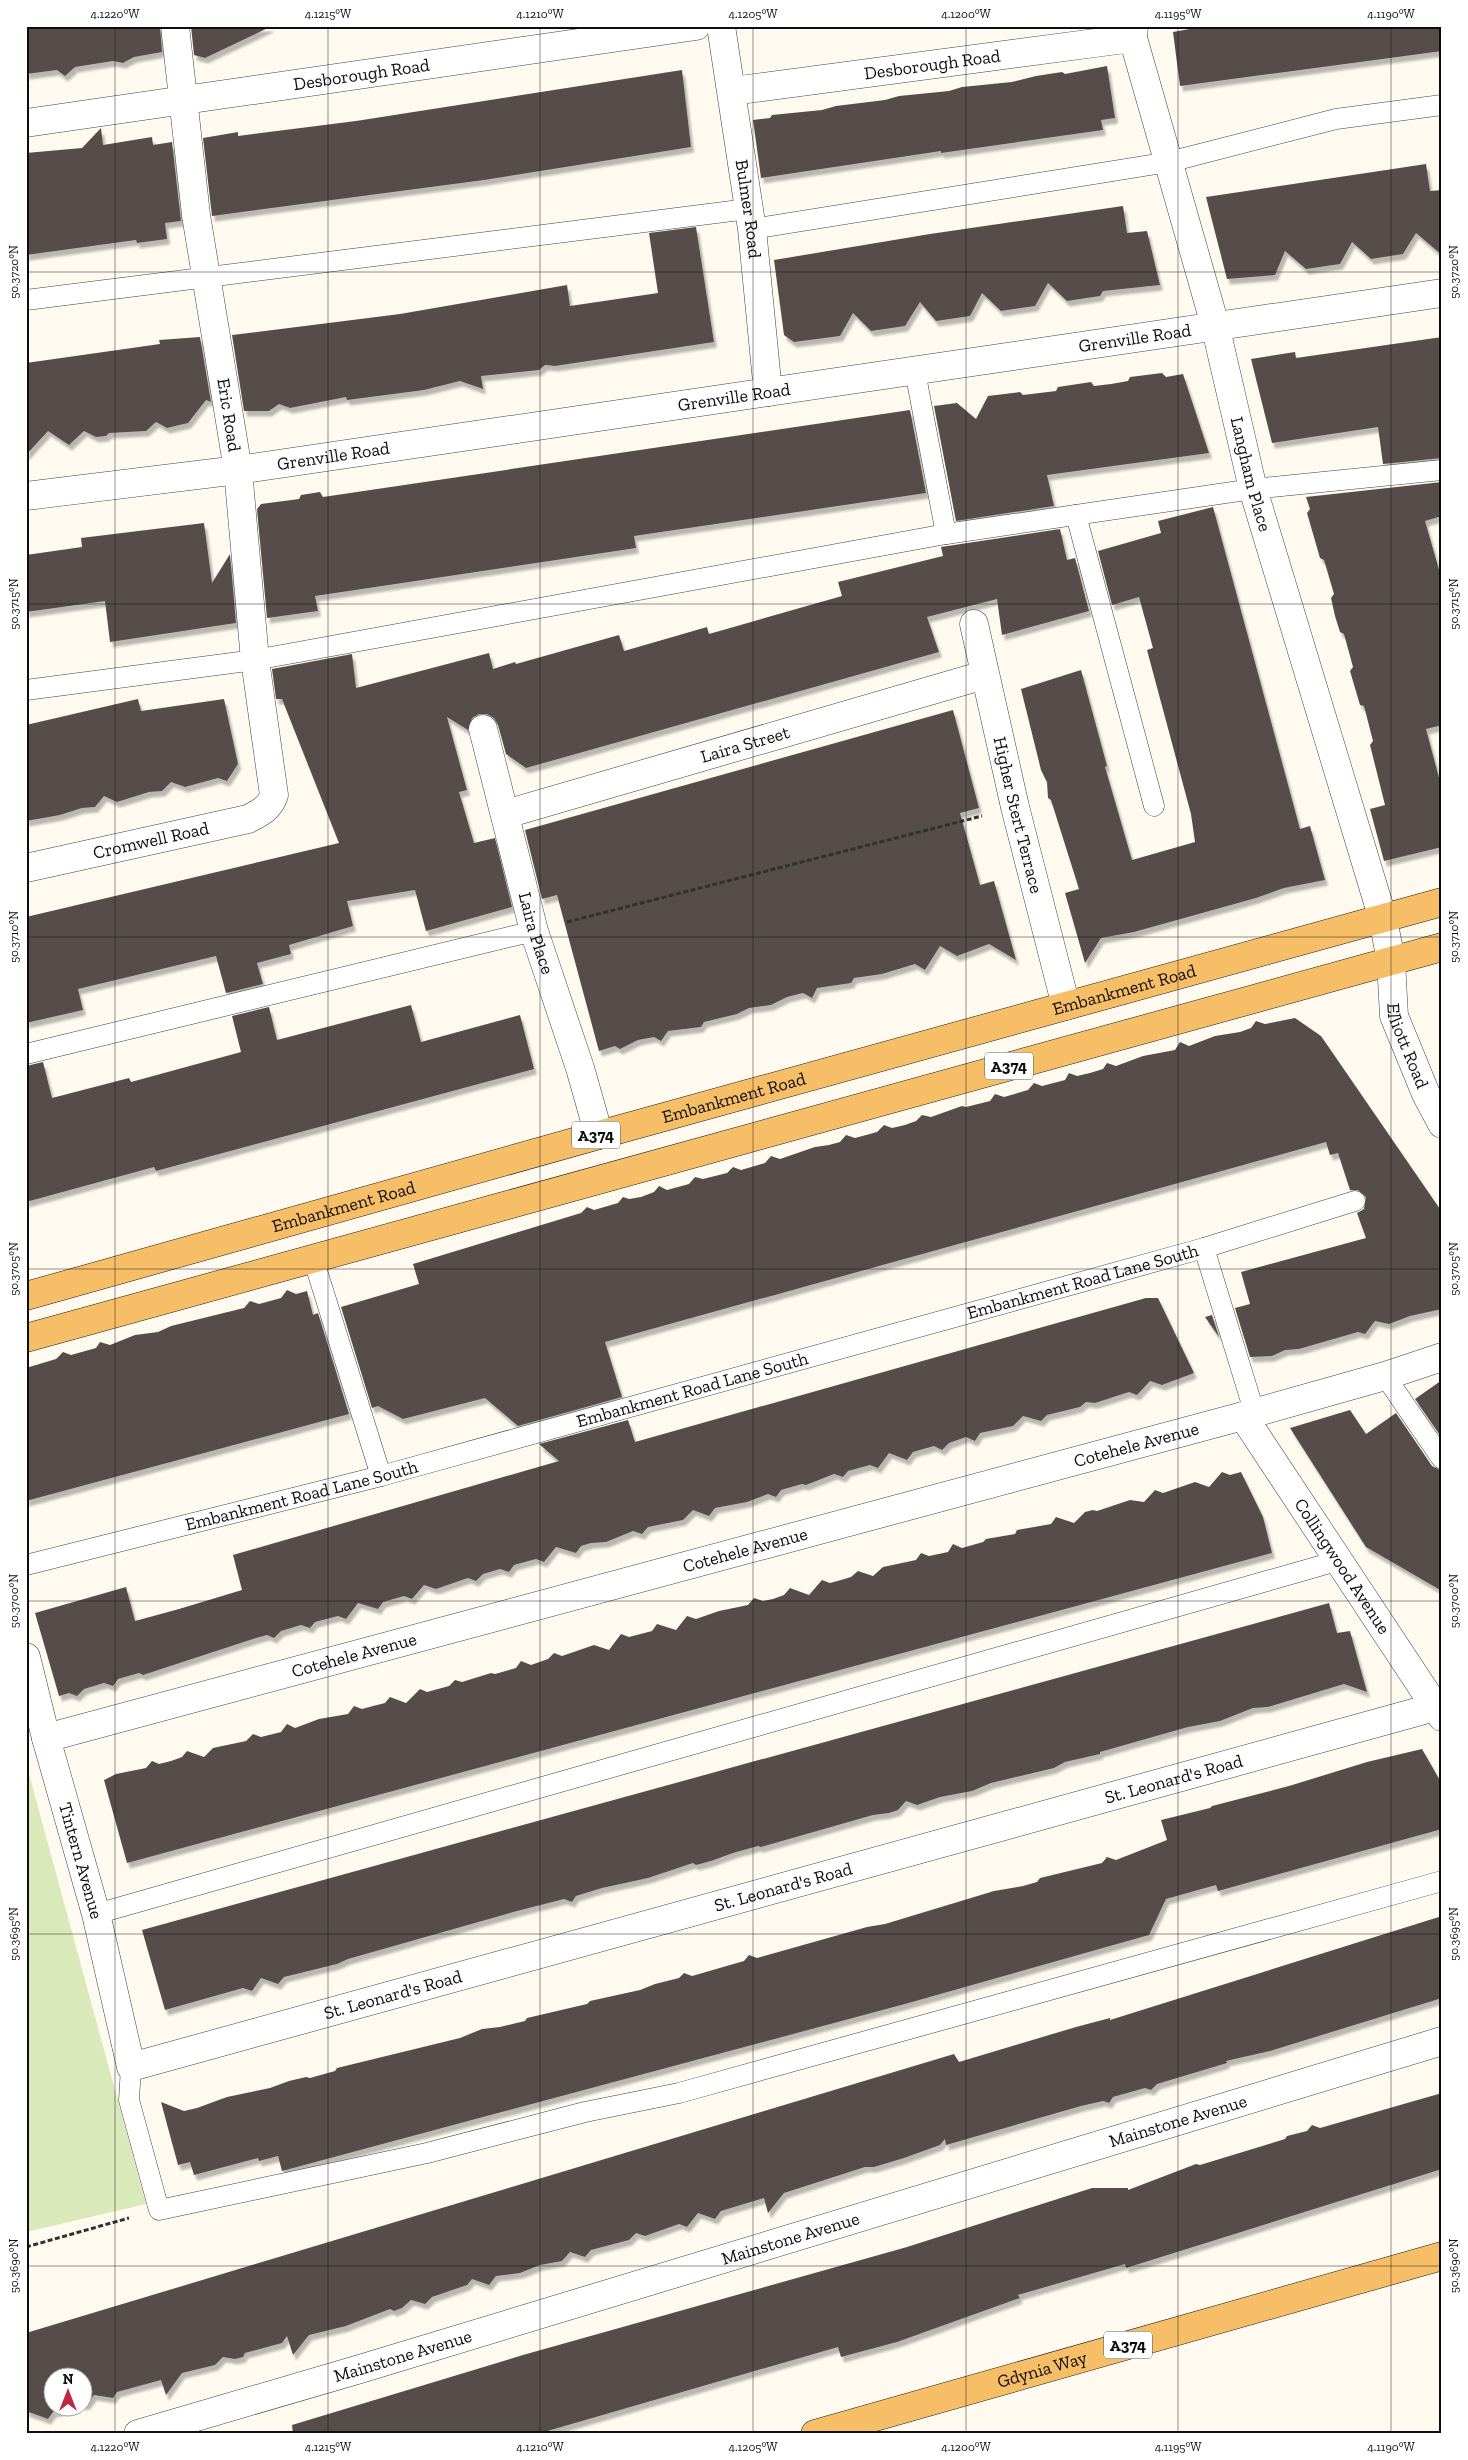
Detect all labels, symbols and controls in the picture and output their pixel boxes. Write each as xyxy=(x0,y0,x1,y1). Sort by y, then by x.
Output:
text: 4.1220°W xyxy=(91,7,140,21)
text: 4.1215°W xyxy=(305,7,352,21)
text: 4.1210°W xyxy=(516,7,564,21)
text: 4.1205°W xyxy=(729,7,778,21)
text: 4.1200°W xyxy=(941,7,992,21)
text: 4.1195°W xyxy=(1155,7,1202,21)
text: 4.1190°W xyxy=(1367,7,1416,21)
street label: Desborough Road xyxy=(863,45,1002,84)
street label: Desborough Road xyxy=(292,54,431,95)
street label: Bulmer Road xyxy=(731,158,766,260)
text: 50.3720°N xyxy=(7,245,21,299)
text: 50.3720°N xyxy=(1447,245,1461,299)
street label: Grenville Road xyxy=(1077,319,1193,357)
street label: Eric Road xyxy=(212,377,246,454)
street label: Grenville Road xyxy=(676,378,792,416)
street label: Langham Place xyxy=(1226,415,1276,534)
street label: Grenville Road xyxy=(276,437,391,475)
text: 50.3715°N xyxy=(7,578,21,630)
text: 50.3715°N xyxy=(1447,578,1461,630)
street label: Laira Street xyxy=(698,721,792,768)
street label: Higher Stert Terrace xyxy=(989,735,1048,896)
street label: Cromwell Road xyxy=(91,817,211,864)
street label: Laira Place xyxy=(514,890,559,977)
text: 50.3710°N xyxy=(7,911,21,963)
text: 50.3710°N xyxy=(1447,911,1461,963)
street label: Embankment Road xyxy=(1050,960,1198,1020)
street label: Elliott Road xyxy=(1382,1002,1434,1092)
road number: A374 xyxy=(985,1052,1033,1080)
street label: Embankment Road xyxy=(659,1067,808,1128)
road number: A374 xyxy=(572,1122,620,1148)
street label: Embankment Road xyxy=(269,1176,418,1237)
street label: Embankment Road Lane South xyxy=(964,1239,1201,1324)
text: 50.3705°N xyxy=(7,1242,21,1296)
text: 50.3705°N xyxy=(1447,1242,1461,1296)
street label: Embankment Road Lane South xyxy=(574,1347,811,1432)
street label: Cotehele Avenue xyxy=(1071,1417,1201,1472)
street label: Embankment Road Lane South xyxy=(183,1455,420,1536)
street label: Collingwood Avenue xyxy=(1289,1494,1395,1638)
street label: Cotehele Avenue xyxy=(680,1523,810,1577)
text: 50.3700°N xyxy=(7,1574,21,1628)
text: 50.3700°N xyxy=(1447,1574,1461,1628)
street label: Cotehele Avenue xyxy=(289,1628,419,1682)
street label: St. Leonard's Road xyxy=(1102,1750,1245,1809)
street label: Tintern Avenue xyxy=(54,1800,108,1921)
street label: St. Leonard's Road xyxy=(712,1857,855,1916)
text: 50.3695°N xyxy=(7,1907,21,1961)
text: 50.3695°N xyxy=(1447,1907,1461,1961)
street label: St. Leonard's Road xyxy=(321,1965,464,2024)
street label: Mainstone Avenue xyxy=(1106,2090,1250,2152)
street label: Mainstone Avenue xyxy=(719,2207,862,2270)
text: 50.3690°N xyxy=(7,2239,21,2293)
text: 50.3690°N xyxy=(1447,2239,1461,2293)
street label: Mainstone Avenue xyxy=(331,2325,474,2387)
road number: A374 xyxy=(1104,2332,1152,2358)
street label: Gdynia Way xyxy=(995,2346,1090,2393)
north arrow xyxy=(42,2368,92,2418)
text: N xyxy=(63,2371,74,2388)
text: 4.1220°W xyxy=(91,2440,140,2454)
text: 4.1215°W xyxy=(305,2440,352,2454)
text: 4.1210°W xyxy=(516,2440,564,2454)
text: 4.1205°W xyxy=(729,2440,778,2454)
text: 4.1200°W xyxy=(941,2440,992,2454)
text: 4.1195°W xyxy=(1155,2440,1202,2454)
text: 4.1190°W xyxy=(1367,2440,1416,2454)

